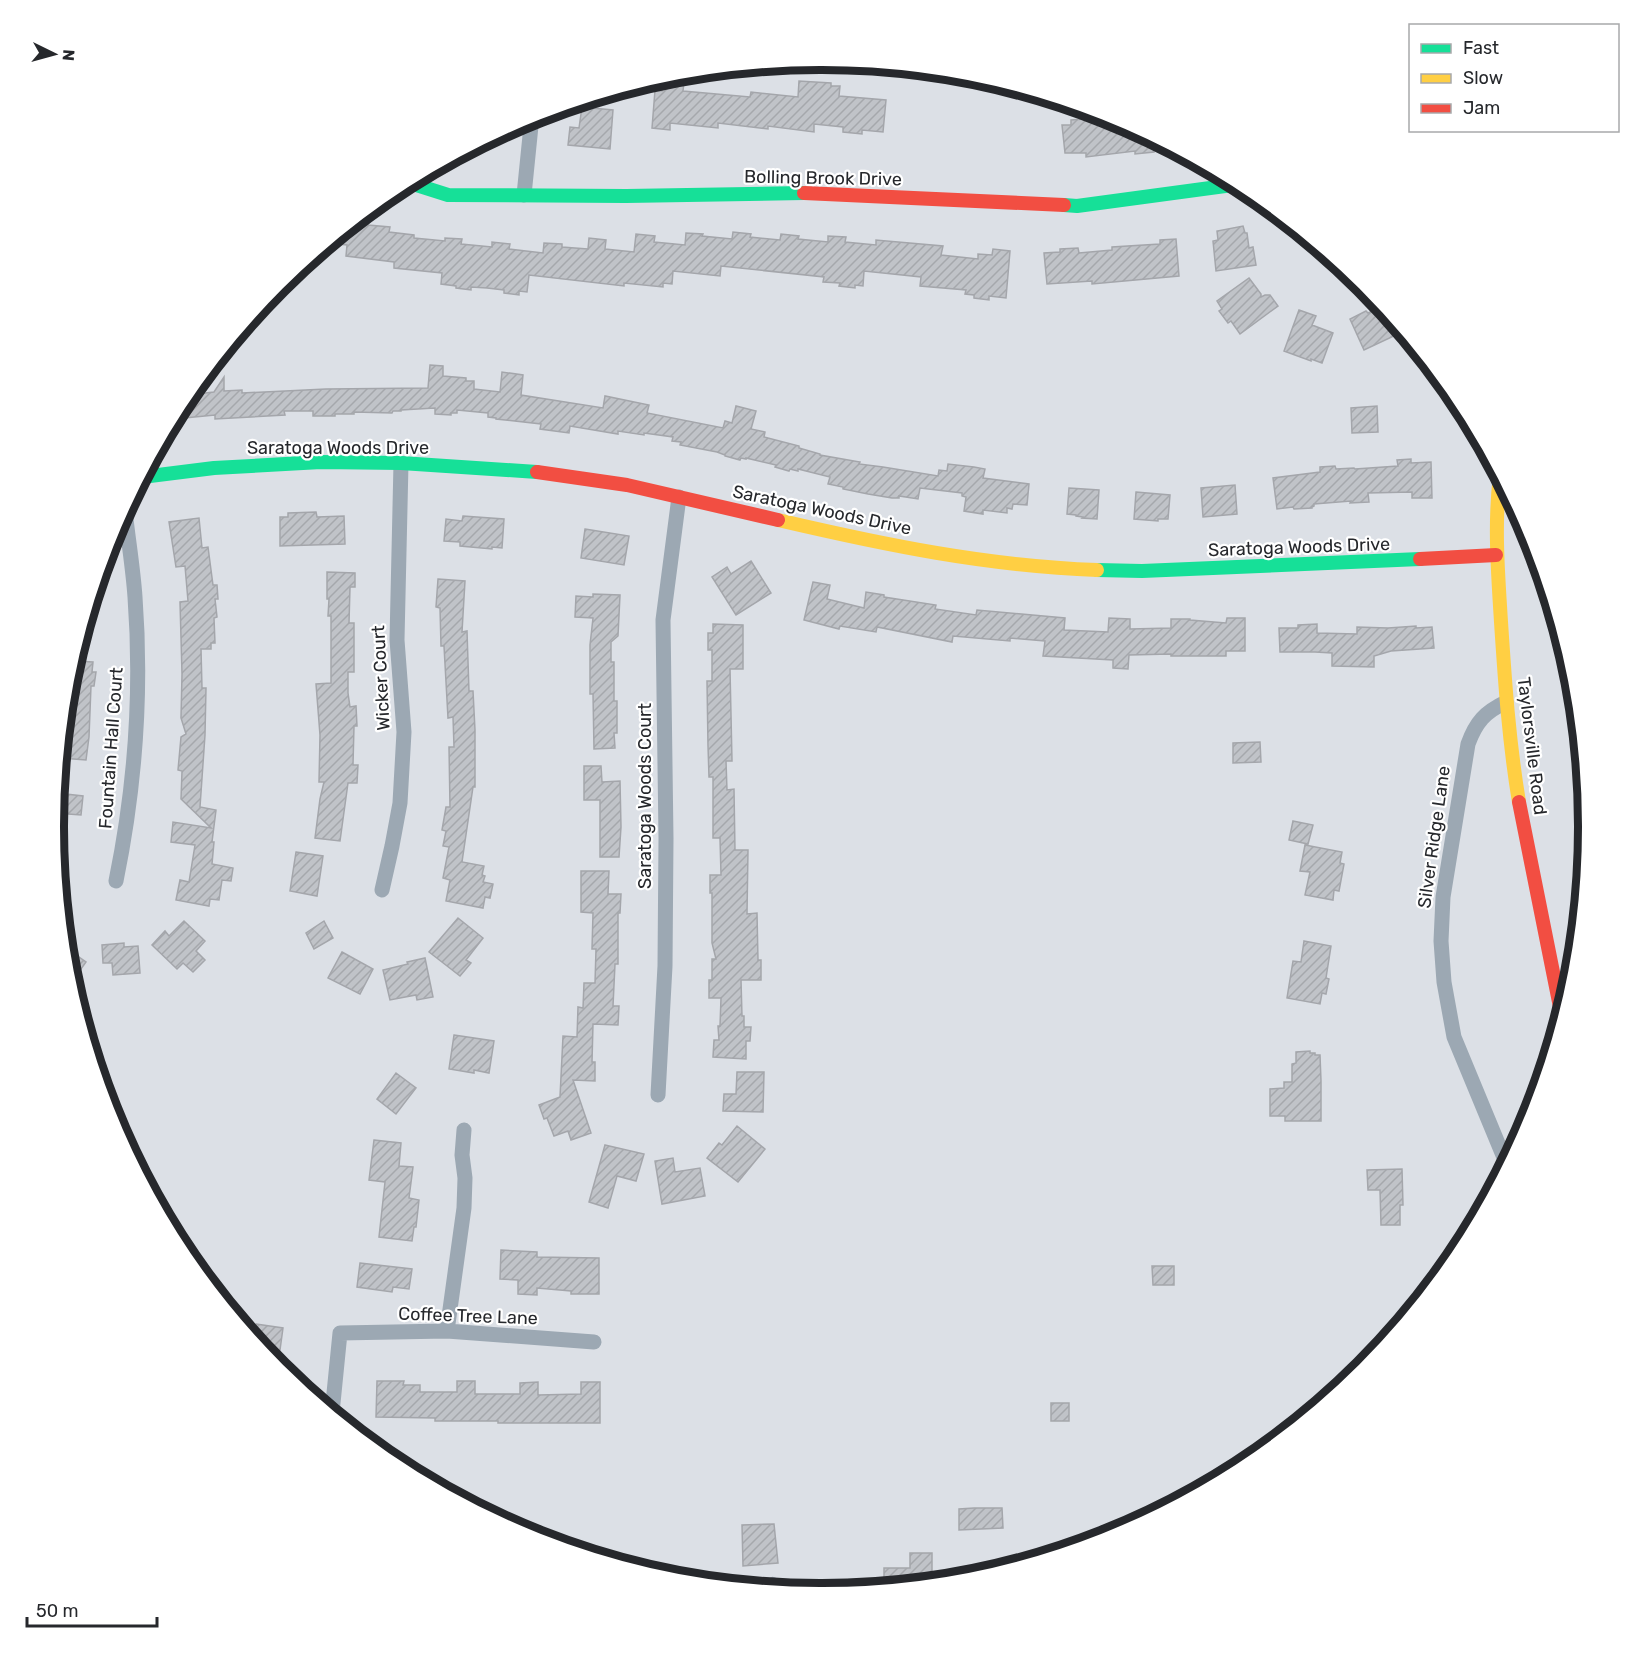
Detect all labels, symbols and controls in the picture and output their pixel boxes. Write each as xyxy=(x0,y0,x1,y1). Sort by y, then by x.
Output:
north arrow xyxy=(24,24,84,84)
legend xyxy=(1409,24,1619,132)
text: Fast xyxy=(1463,37,1499,59)
text: N xyxy=(58,49,78,62)
text: Slow xyxy=(1463,67,1503,89)
text: Jam xyxy=(1463,97,1500,119)
street label: Bolling Brook Drive xyxy=(744,166,902,190)
street label: Saratoga Woods Drive xyxy=(247,437,429,459)
street label: Saratoga Woods Drive xyxy=(731,480,913,540)
street label: Saratoga Woods Drive xyxy=(1208,533,1390,561)
street label: Wicker Court xyxy=(367,625,395,731)
street label: Fountain Hall Court xyxy=(94,666,128,830)
street label: Taylorsville Road xyxy=(1513,676,1551,816)
street label: Saratoga Woods Court xyxy=(634,703,656,889)
street label: Silver Ridge Lane xyxy=(1413,764,1455,910)
street label: Coffee Tree Lane xyxy=(398,1303,538,1329)
scale bar xyxy=(27,1590,158,1628)
text: 50 m xyxy=(36,1600,79,1622)

